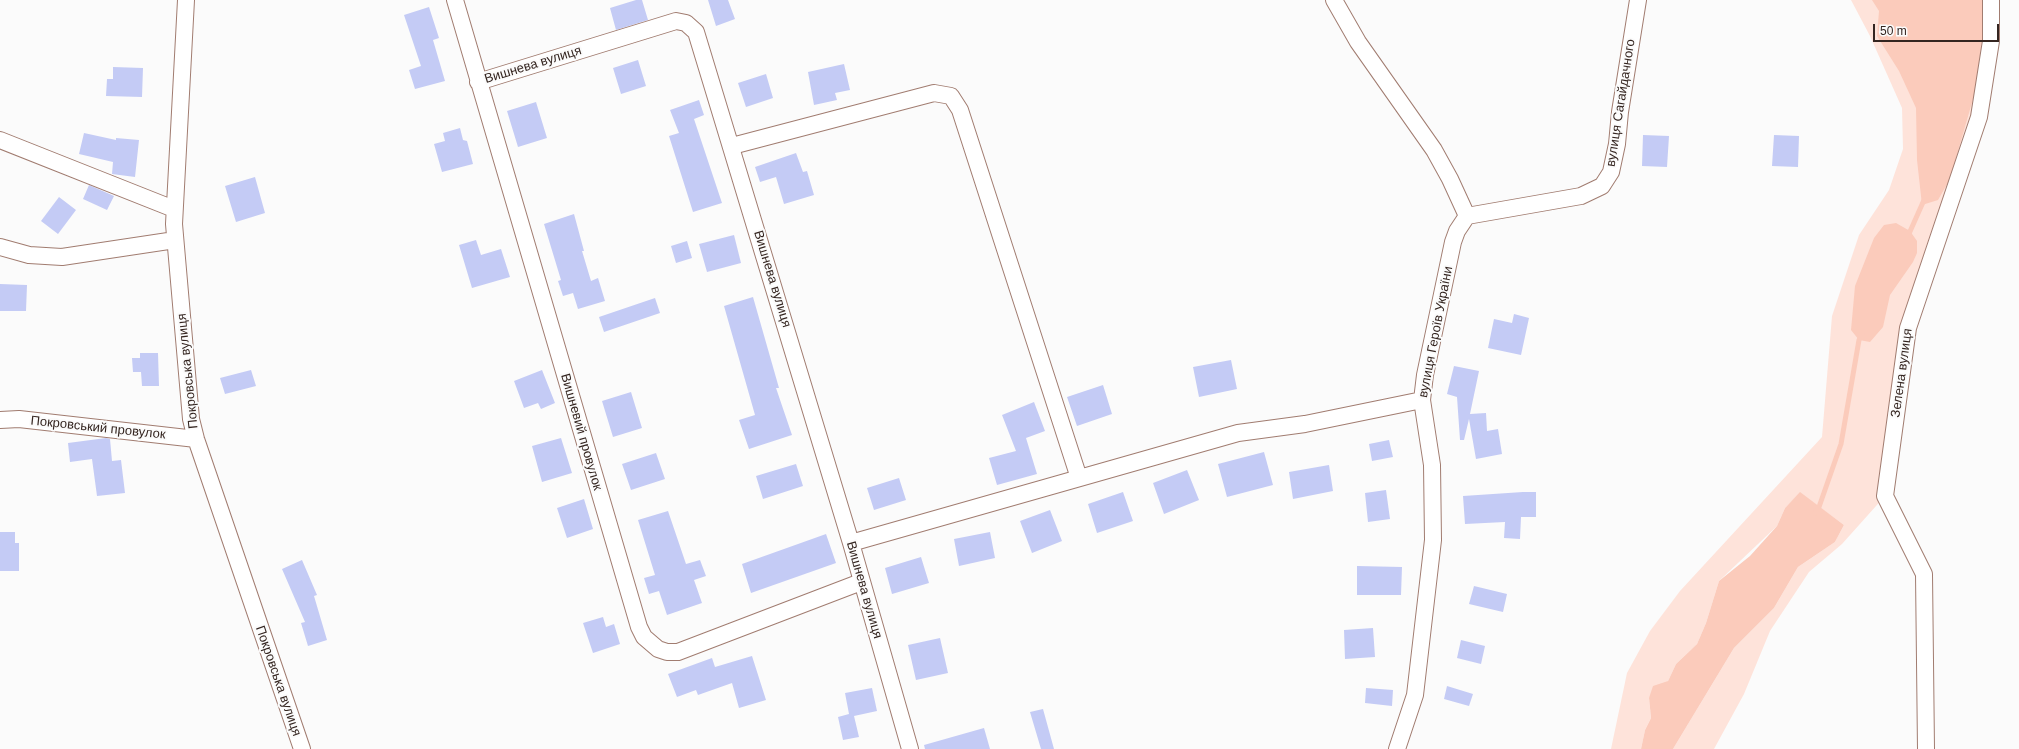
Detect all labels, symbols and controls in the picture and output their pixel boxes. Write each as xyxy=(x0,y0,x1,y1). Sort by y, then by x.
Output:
scale bar xyxy=(1875,16,2001,42)
text: 50 m xyxy=(1880,24,1907,38)
street label: вулиця Сагайдачного xyxy=(1603,38,1639,168)
street label: Вишнева вулиця xyxy=(483,43,583,87)
street label: Вишнева вулиця xyxy=(750,229,794,329)
street label: вулиця Героїв України xyxy=(1416,265,1456,399)
street label: Покровська вулиця xyxy=(174,313,202,429)
street label: Зелена вулиця xyxy=(1888,328,1916,418)
street label: Вишневий провулок xyxy=(557,372,605,492)
street label: Покровський провулок xyxy=(30,413,166,443)
street label: Вишнева вулиця xyxy=(843,540,885,640)
street label: Покровська вулиця xyxy=(252,624,304,738)

